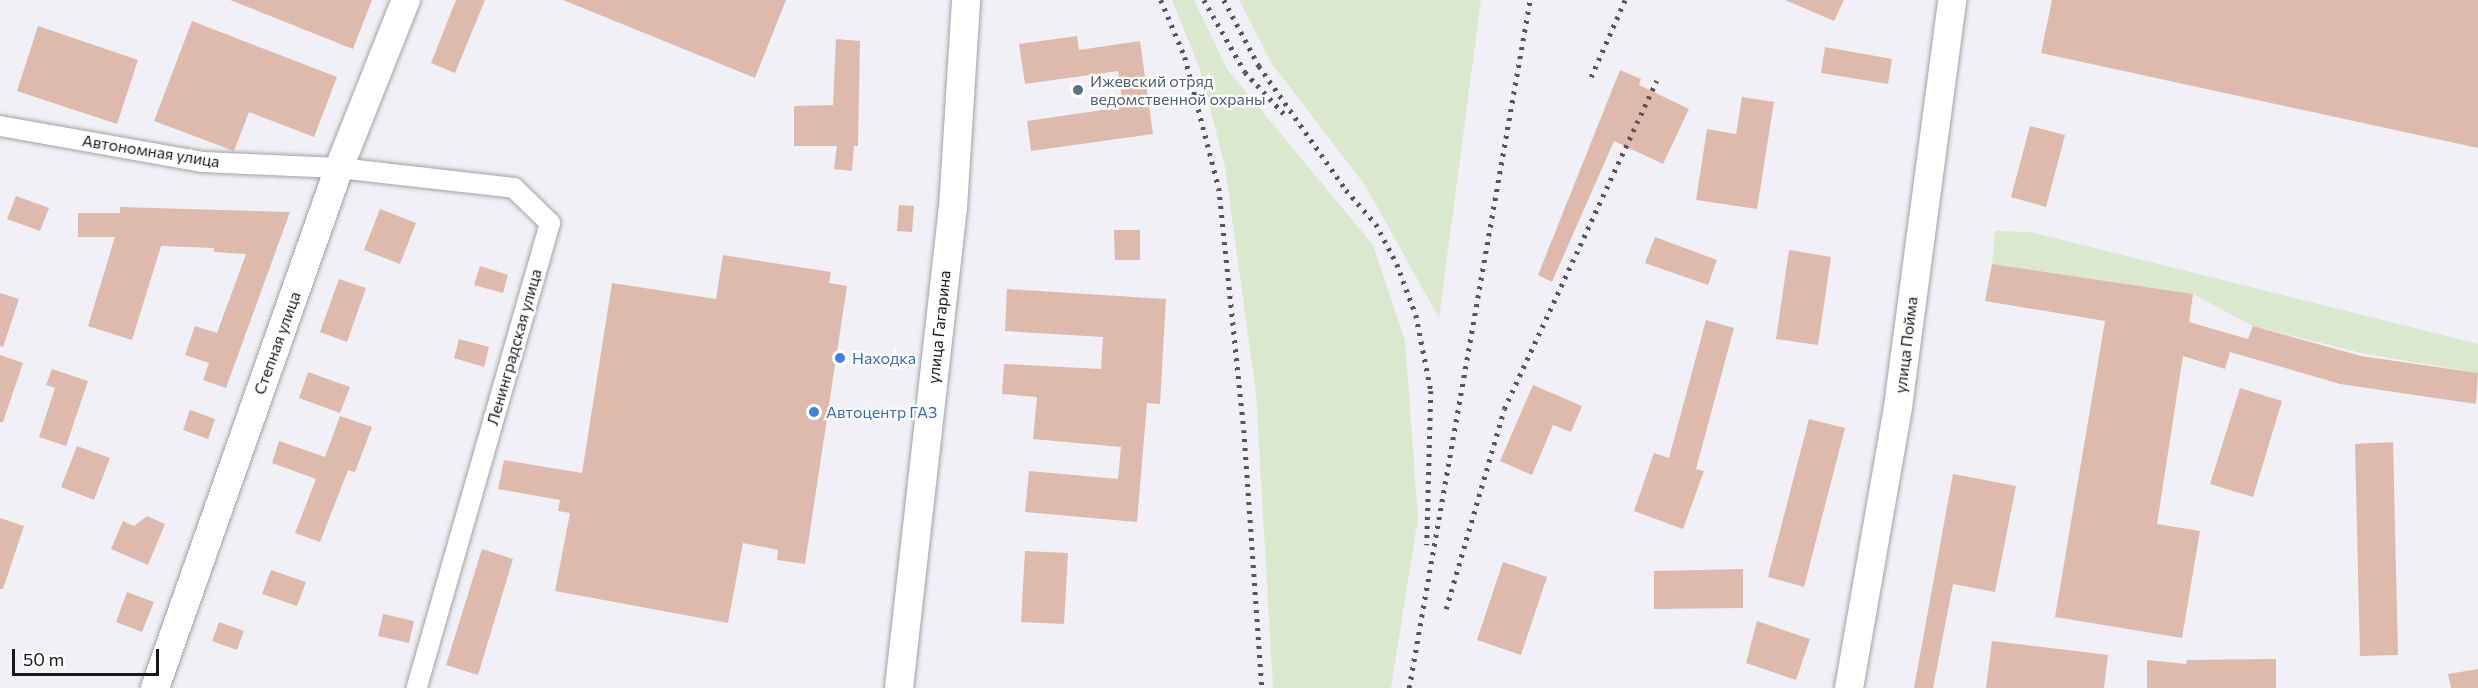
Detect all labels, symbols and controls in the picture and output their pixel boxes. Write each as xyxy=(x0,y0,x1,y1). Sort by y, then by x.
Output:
place label: Ижевский отряд ведомственной охраны xyxy=(1090,71,1266,109)
marker: Ижевский отряд ведомственной охраны xyxy=(1071,83,1085,97)
street label: Автономная улица xyxy=(81,131,221,171)
street label: Ленинградская улица xyxy=(482,267,546,427)
street label: улица Гагарина xyxy=(923,269,955,385)
street label: Степная улица xyxy=(249,289,305,397)
street label: улица Пойма xyxy=(1891,296,1921,394)
place label: Находка xyxy=(852,348,916,368)
marker: Находка xyxy=(833,351,847,365)
place label: Автоцентр ГАЗ xyxy=(826,402,937,422)
marker: Автоцентр ГАЗ xyxy=(807,405,821,419)
scale bar xyxy=(15,637,162,675)
text: 50 m xyxy=(23,648,64,670)

